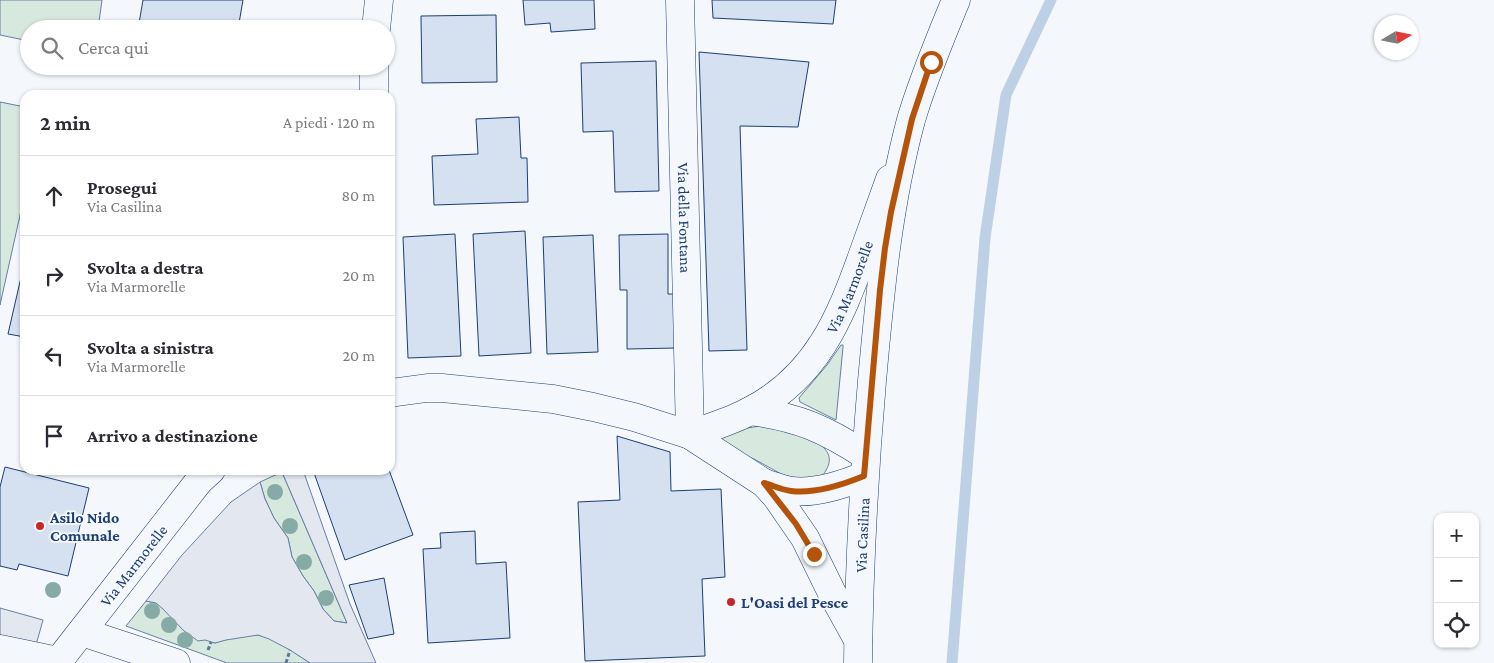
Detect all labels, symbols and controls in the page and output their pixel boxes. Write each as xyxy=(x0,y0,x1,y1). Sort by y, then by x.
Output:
north arrow xyxy=(1374,15,1419,60)
search box xyxy=(20,20,395,75)
icon: search xyxy=(38,34,66,62)
text: Cerca qui xyxy=(78,37,149,58)
route start xyxy=(920,51,943,74)
text: 2 min xyxy=(40,111,91,135)
text: A piedi · 120 m xyxy=(283,114,375,131)
street label: Via della Fontana xyxy=(675,163,694,274)
text: Prosegui xyxy=(87,177,157,198)
icon: ahead xyxy=(40,182,68,210)
text: 80 m xyxy=(341,187,375,204)
text: Via Casilina xyxy=(87,198,162,215)
street label: Via Marmorelle xyxy=(823,238,876,336)
text: Svolta a destra xyxy=(87,257,203,278)
icon: right xyxy=(40,262,68,290)
text: 20 m xyxy=(342,267,375,284)
text: Via Marmorelle xyxy=(87,278,185,295)
text: Svolta a sinistra xyxy=(87,337,214,358)
icon: left xyxy=(40,342,68,370)
text: 20 m xyxy=(342,347,375,364)
text: Via Marmorelle xyxy=(87,358,185,375)
icon: arrive xyxy=(40,422,68,450)
text: Arrivo a destinazione xyxy=(87,425,258,446)
street label: Via Casilina xyxy=(852,497,873,573)
place label: Asilo Nido Comunale xyxy=(49,509,120,544)
map controls xyxy=(1434,513,1479,648)
button: + xyxy=(1434,513,1479,558)
marker: Asilo Nido Comunale xyxy=(34,520,46,532)
street label: Via Marmorelle xyxy=(97,522,171,610)
route end xyxy=(803,543,826,566)
button: − xyxy=(1434,558,1479,603)
place label: L'Oasi del Pesce xyxy=(741,594,849,611)
marker: L'Oasi del Pesce xyxy=(725,596,737,608)
button: locate xyxy=(1434,603,1479,648)

